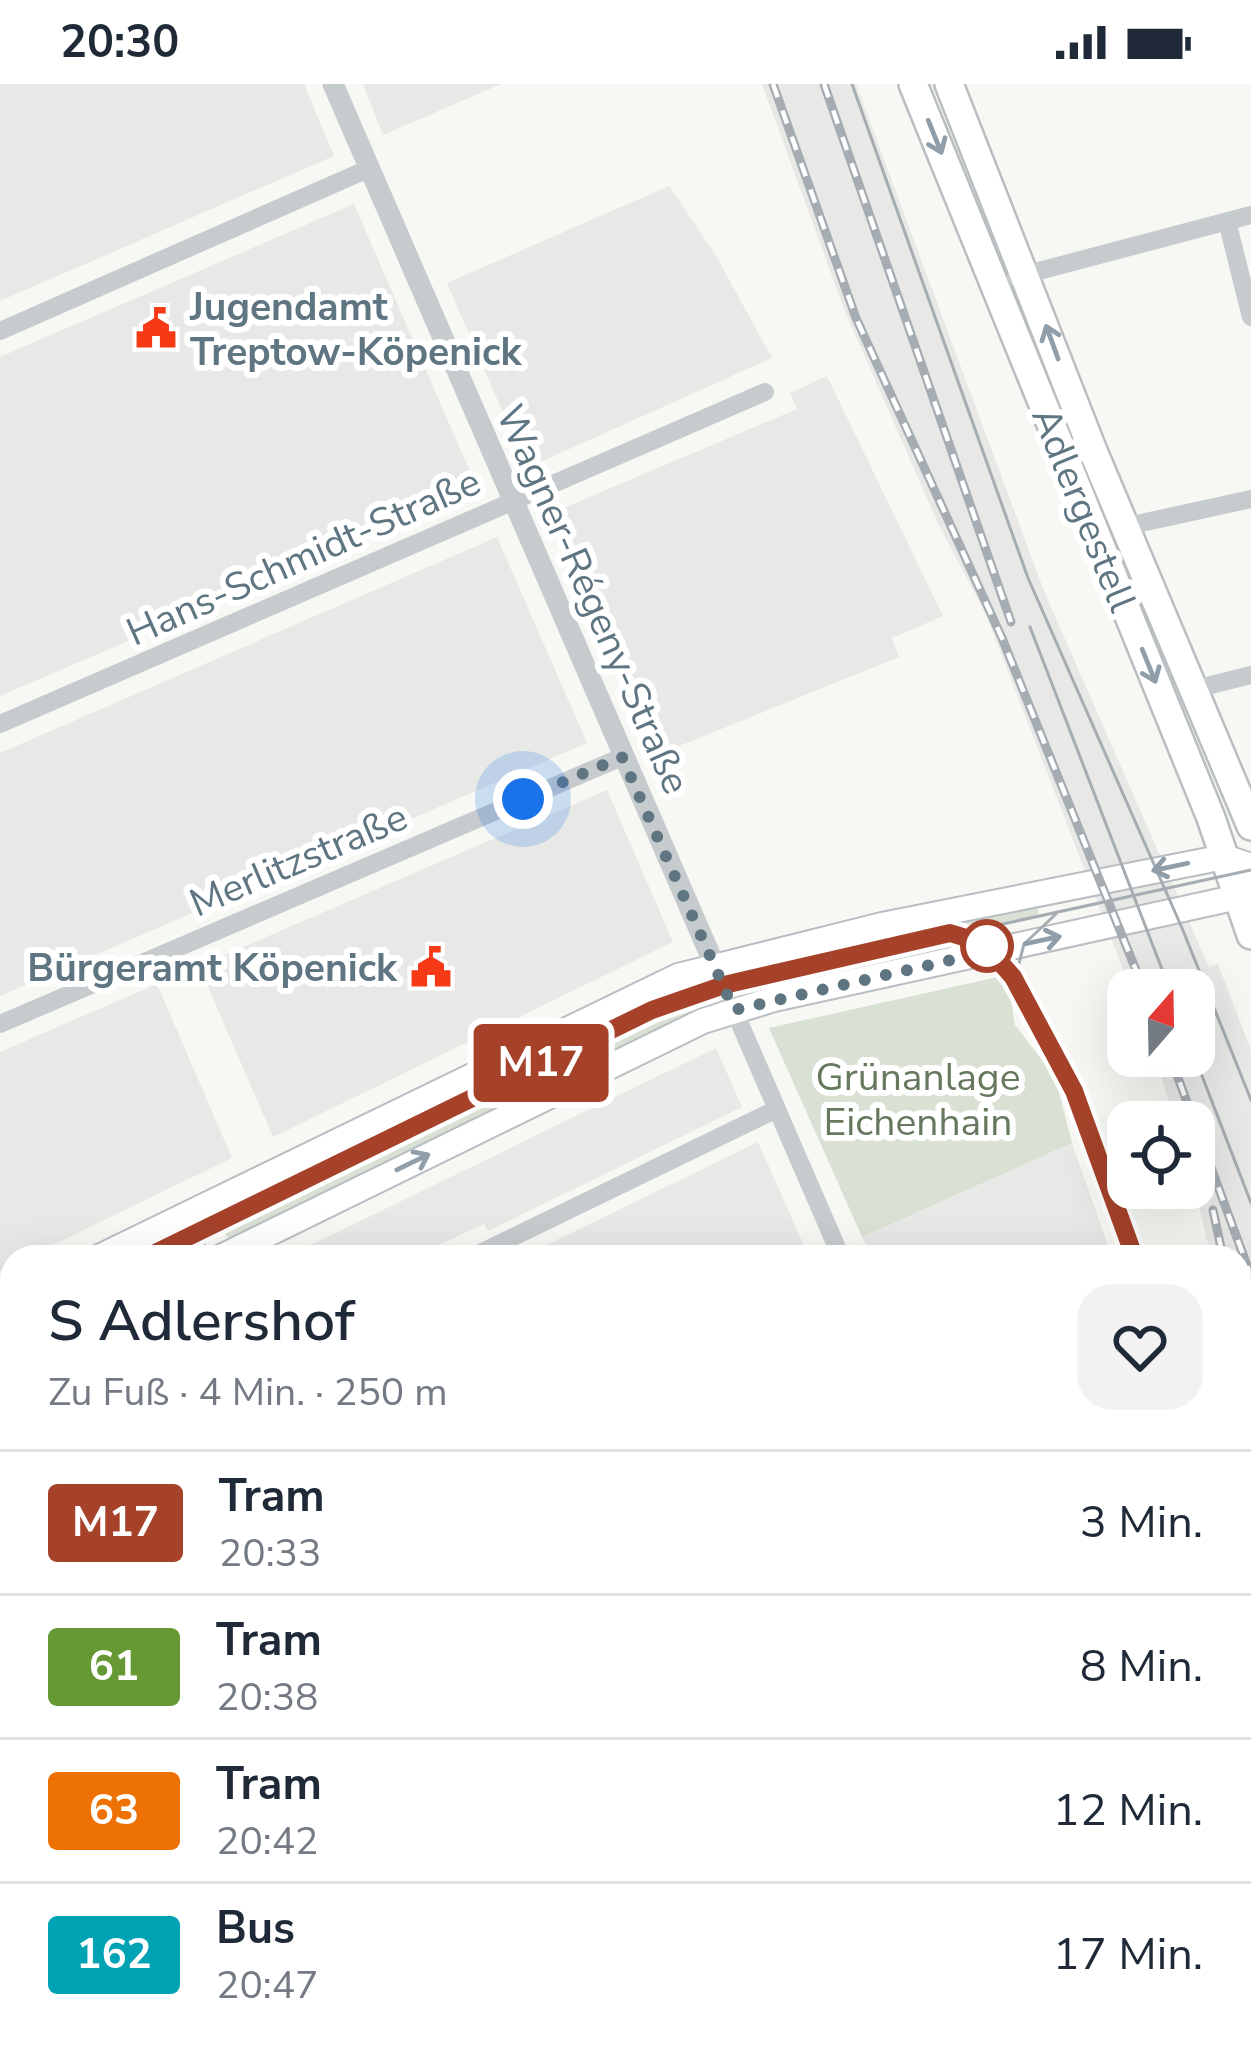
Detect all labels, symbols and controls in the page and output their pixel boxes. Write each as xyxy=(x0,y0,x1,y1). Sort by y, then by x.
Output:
text: 20:30 xyxy=(60,12,179,73)
one-way arrow xyxy=(926,117,947,154)
place label: Jugendamt Treptow-Köpenick xyxy=(189,281,522,379)
public building icon: Jugendamt Treptow-Köpenick xyxy=(133,305,179,351)
one-way arrow xyxy=(1039,324,1061,361)
street label: Wagner-Régeny-Straße xyxy=(483,397,702,802)
street label: Adlergestell xyxy=(1019,399,1149,620)
street label: Hans-Schmidt-Straße xyxy=(118,455,489,659)
one-way arrow xyxy=(1140,646,1161,683)
your location xyxy=(493,769,553,829)
street label: Merlitzstraße xyxy=(182,791,416,930)
one-way arrow xyxy=(1152,857,1190,880)
unlabelled marker xyxy=(962,921,1012,971)
one-way arrow xyxy=(1024,927,1062,950)
place label: Bürgeramt Köpenick xyxy=(27,942,398,995)
public building icon: Bürgeramt Köpenick xyxy=(408,944,454,990)
north arrow xyxy=(1107,969,1215,1077)
map controls xyxy=(1107,969,1215,1209)
line badge: M17 xyxy=(472,1024,610,1102)
text: M17 xyxy=(498,1034,584,1091)
park label: Grünanlage Eichenhain xyxy=(816,1051,1020,1149)
button: locate xyxy=(1107,1101,1215,1209)
one-way arrow xyxy=(395,1150,431,1173)
text: S Adlershof xyxy=(48,1282,355,1360)
button: heart xyxy=(1077,1284,1203,1410)
text: Zu Fuß · 4 Min. · 250 m xyxy=(48,1366,448,1419)
text: Tram xyxy=(219,1466,325,1527)
text: 3 Min. xyxy=(1080,1492,1203,1553)
text: M17 xyxy=(72,1494,159,1551)
text: 20:33 xyxy=(219,1527,321,1580)
text: Tram xyxy=(216,1610,322,1671)
text: 8 Min. xyxy=(1080,1636,1203,1697)
text: 61 xyxy=(89,1638,139,1695)
text: 20:38 xyxy=(216,1671,319,1724)
text: Tram xyxy=(216,1754,322,1815)
text: 12 Min. xyxy=(1053,1780,1203,1841)
text: 63 xyxy=(89,1782,139,1839)
text: 20:42 xyxy=(216,1815,319,1868)
text: Bus xyxy=(216,1898,295,1959)
text: 17 Min. xyxy=(1053,1924,1203,1985)
text: 162 xyxy=(76,1926,152,1983)
text: 20:47 xyxy=(216,1959,319,2012)

